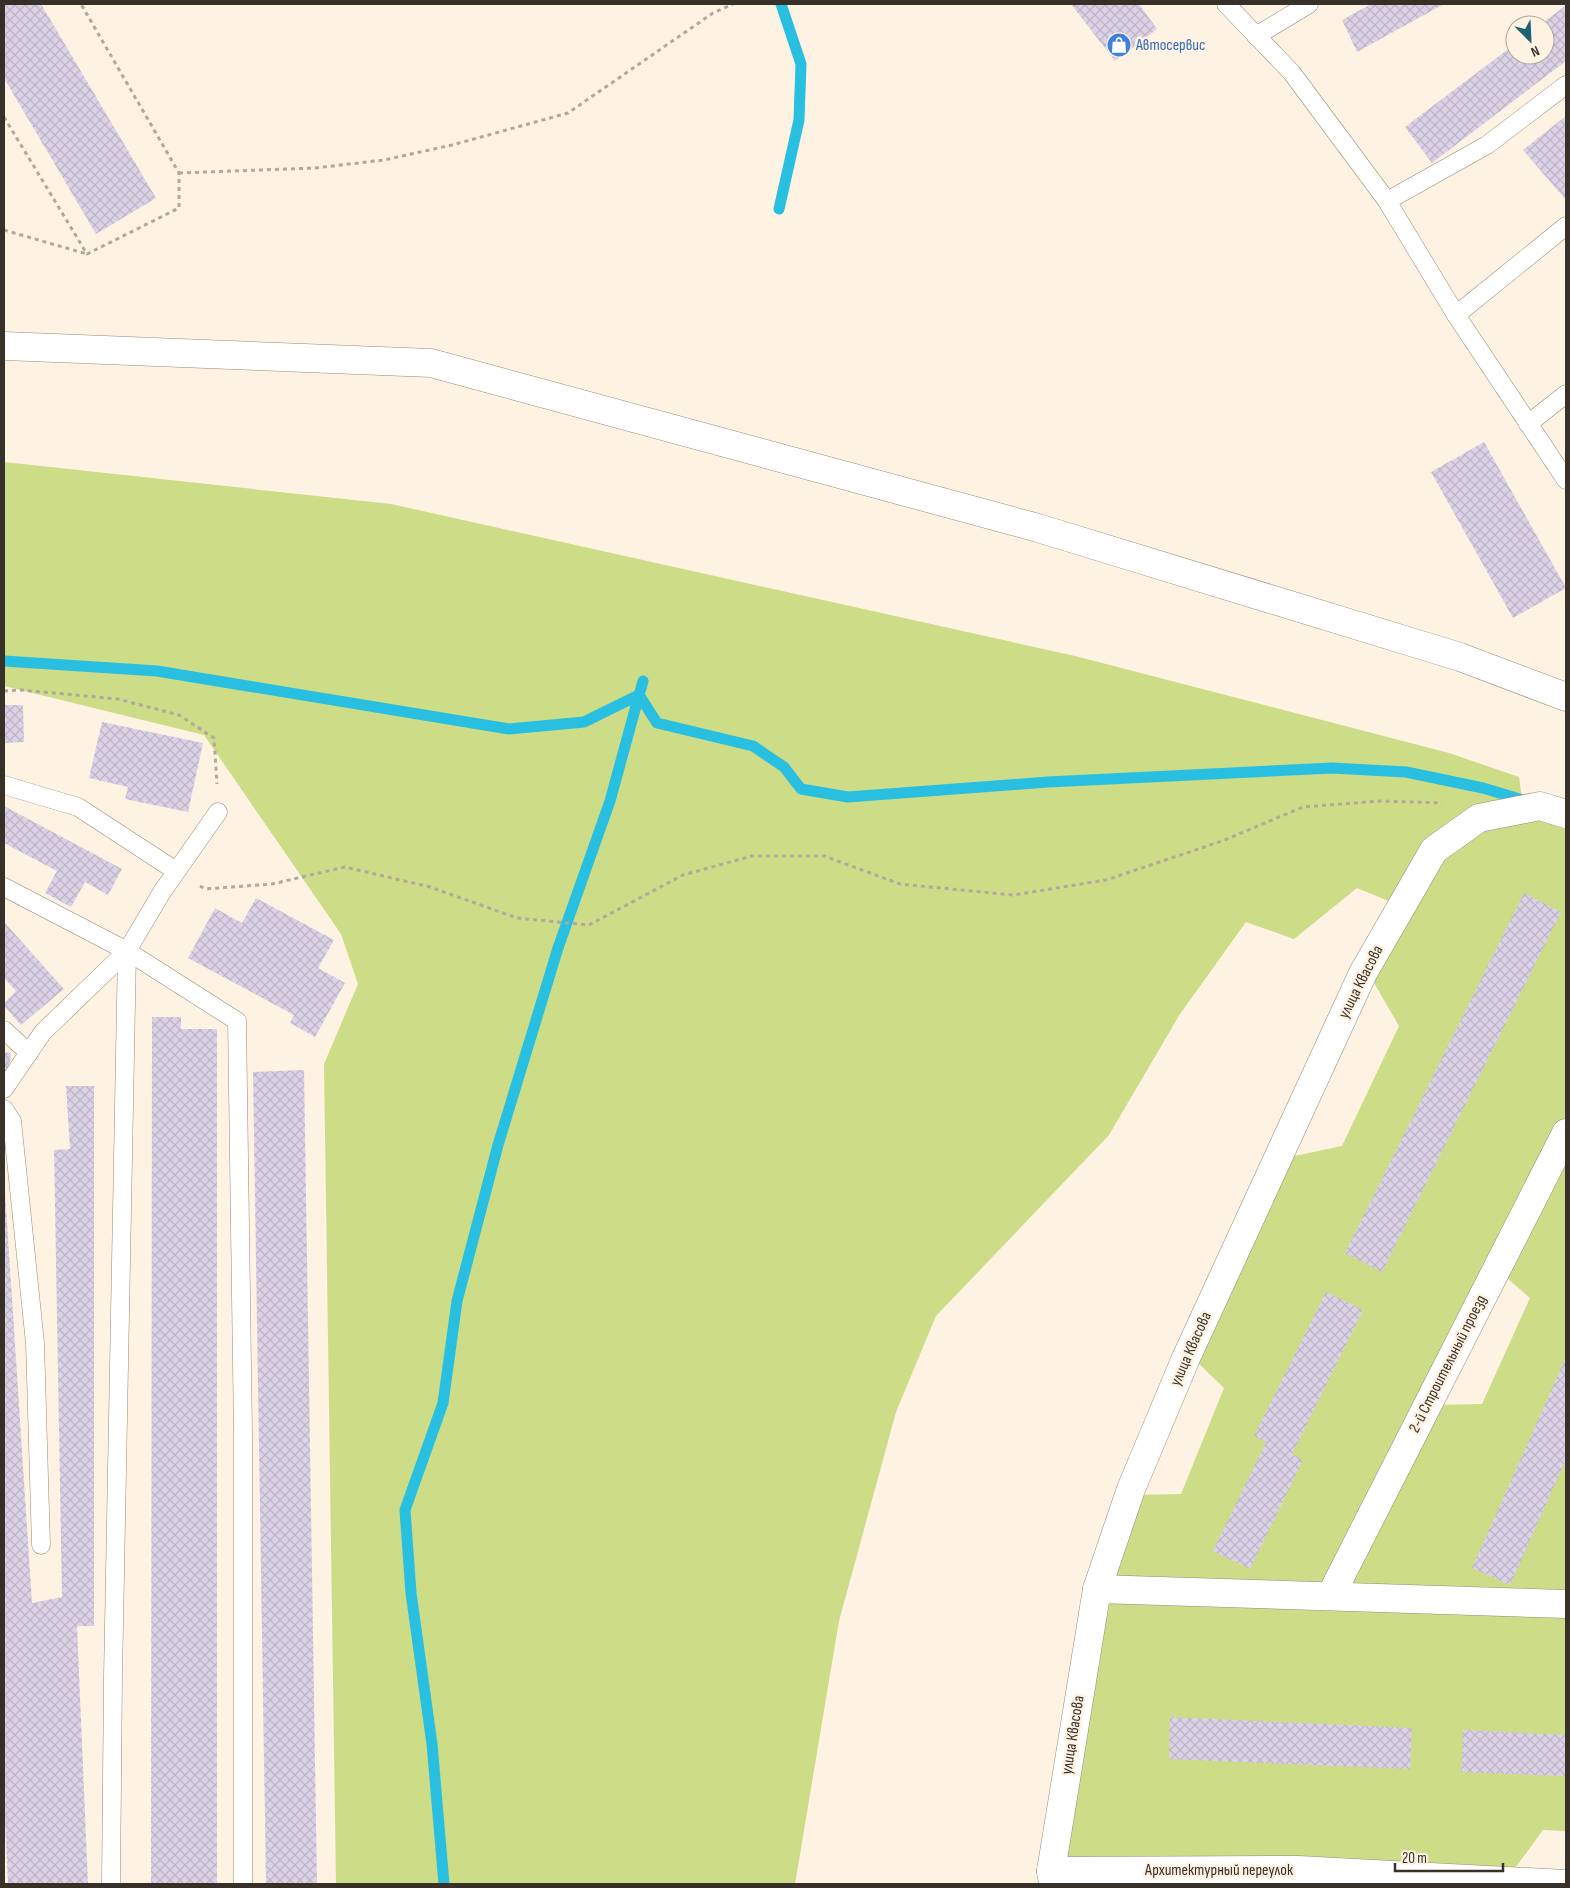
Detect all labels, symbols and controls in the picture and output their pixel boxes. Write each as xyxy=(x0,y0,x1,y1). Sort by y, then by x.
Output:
north arrow xyxy=(1505,15,1555,65)
shop icon: Автосервис xyxy=(1106,32,1132,58)
place label: Автосервис xyxy=(1135,36,1205,55)
text: N xyxy=(1528,42,1542,61)
street label: улица Квасова xyxy=(1335,942,1387,1022)
street label: 2-й Строительный проезд xyxy=(1405,1292,1491,1436)
street label: улица Квасова xyxy=(1166,1309,1216,1389)
street label: улица Квасова xyxy=(1057,1694,1089,1776)
scale bar xyxy=(1395,1840,1502,1872)
text: 20 m xyxy=(1402,1849,1427,1868)
street label: Архитектурный переулок xyxy=(1144,1861,1294,1880)

